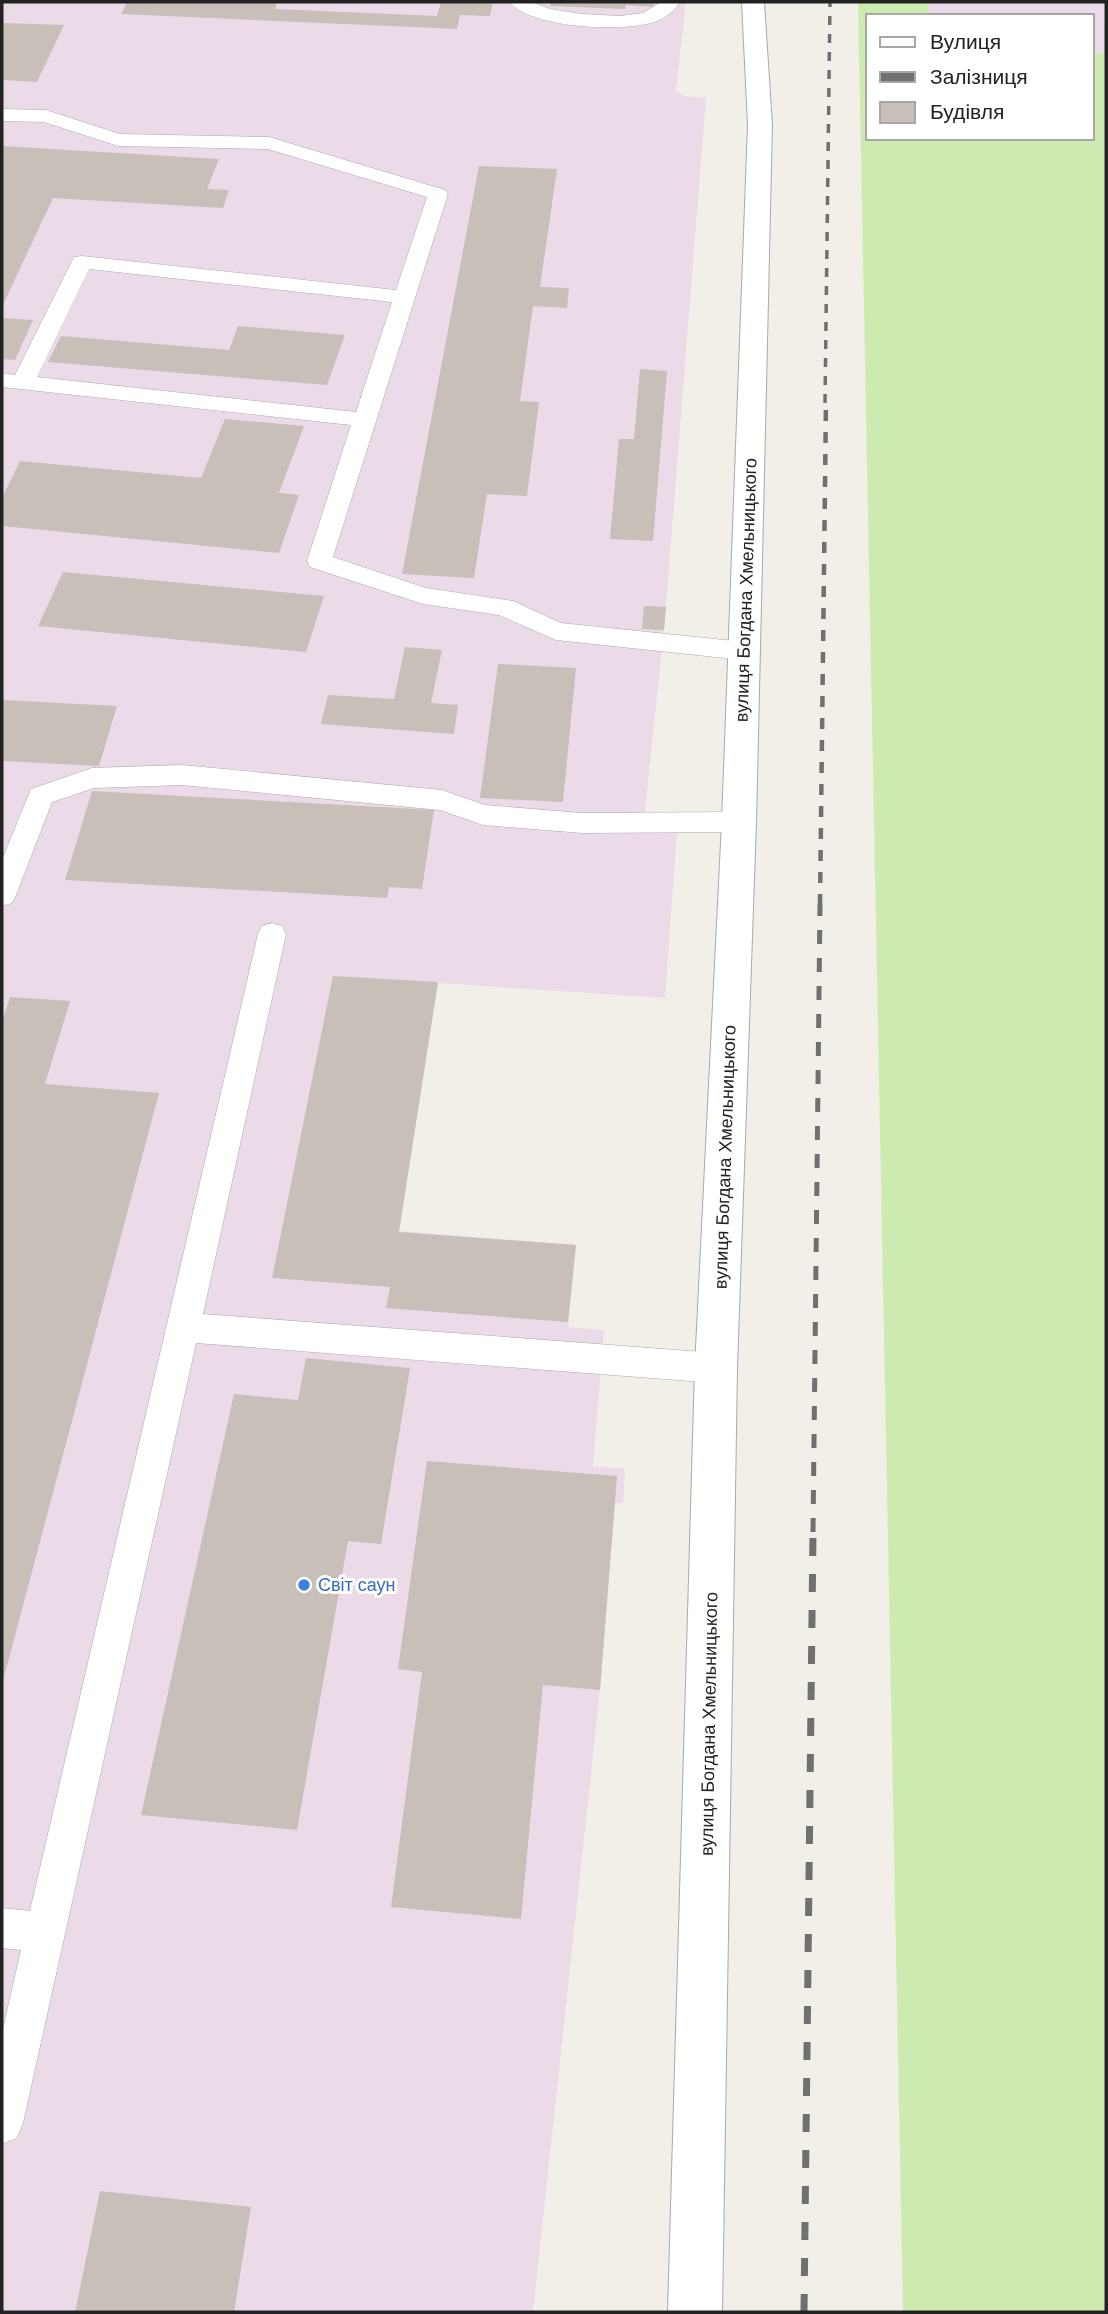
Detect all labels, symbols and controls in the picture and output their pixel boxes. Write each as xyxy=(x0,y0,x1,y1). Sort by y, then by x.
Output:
legend xyxy=(866,14,1094,140)
text: Вулиця xyxy=(930,30,1001,53)
text: Залізниця xyxy=(930,65,1028,88)
text: Будівля xyxy=(930,100,1004,123)
street label: вулиця Богдана Хмельницького xyxy=(731,458,761,722)
street label: вулиця Богдана Хмельницького xyxy=(710,1025,740,1289)
place label: Світ саун xyxy=(318,1575,396,1595)
marker: Світ саун xyxy=(296,1577,312,1593)
street label: вулиця Богдана Хмельницького xyxy=(697,1592,721,1856)

